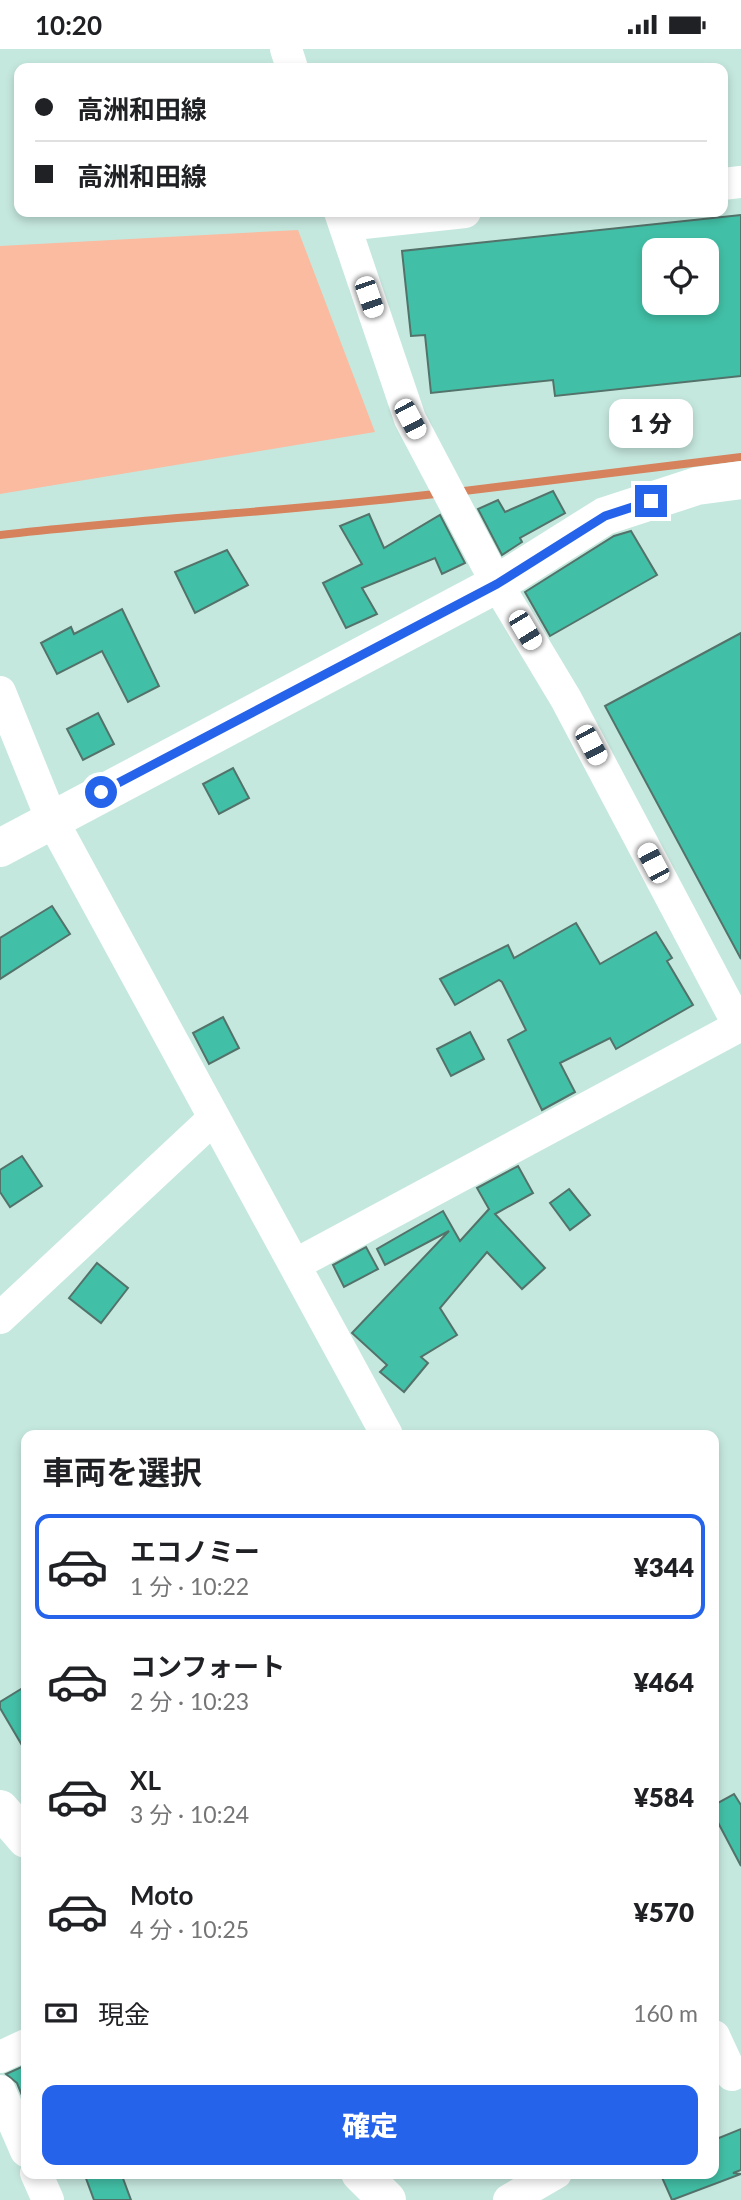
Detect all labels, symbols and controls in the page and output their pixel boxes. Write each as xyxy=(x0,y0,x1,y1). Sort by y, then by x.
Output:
text: 10:20 xyxy=(35,9,102,41)
text: 高洲和田線 xyxy=(77,93,207,125)
text: 高洲和田線 xyxy=(77,160,207,192)
map controls xyxy=(642,238,719,315)
button: locate xyxy=(642,238,719,315)
car xyxy=(353,274,386,320)
car xyxy=(391,396,430,442)
callout: 1 分 xyxy=(609,399,693,449)
text: 1 分 xyxy=(630,409,672,437)
route end xyxy=(635,485,667,517)
car xyxy=(506,607,545,653)
car xyxy=(572,722,611,768)
route start xyxy=(85,776,117,808)
car xyxy=(634,840,673,886)
text: 車両を選択 xyxy=(42,1452,202,1491)
icon: car xyxy=(46,1535,109,1598)
text: エコノミー xyxy=(130,1535,260,1567)
text: ¥344 xyxy=(634,1551,694,1583)
text: 1 分 · 10:22 xyxy=(130,1572,249,1600)
icon: car xyxy=(46,1650,109,1713)
text: コンフォート xyxy=(130,1650,285,1682)
text: ¥464 xyxy=(634,1666,694,1698)
text: 2 分 · 10:23 xyxy=(130,1687,249,1715)
text: XL xyxy=(130,1764,161,1796)
icon: car xyxy=(46,1765,109,1828)
text: ¥584 xyxy=(634,1781,694,1813)
text: 3 分 · 10:24 xyxy=(130,1800,249,1828)
text: Moto xyxy=(130,1879,193,1911)
icon: car xyxy=(46,1880,109,1943)
text: ¥570 xyxy=(634,1896,694,1928)
text: 4 分 · 10:25 xyxy=(130,1915,249,1943)
icon: cash xyxy=(42,1994,80,2032)
text: 現金 xyxy=(98,1998,150,2030)
text: 160 m xyxy=(633,1999,698,2027)
button: 確定 xyxy=(42,2085,698,2165)

